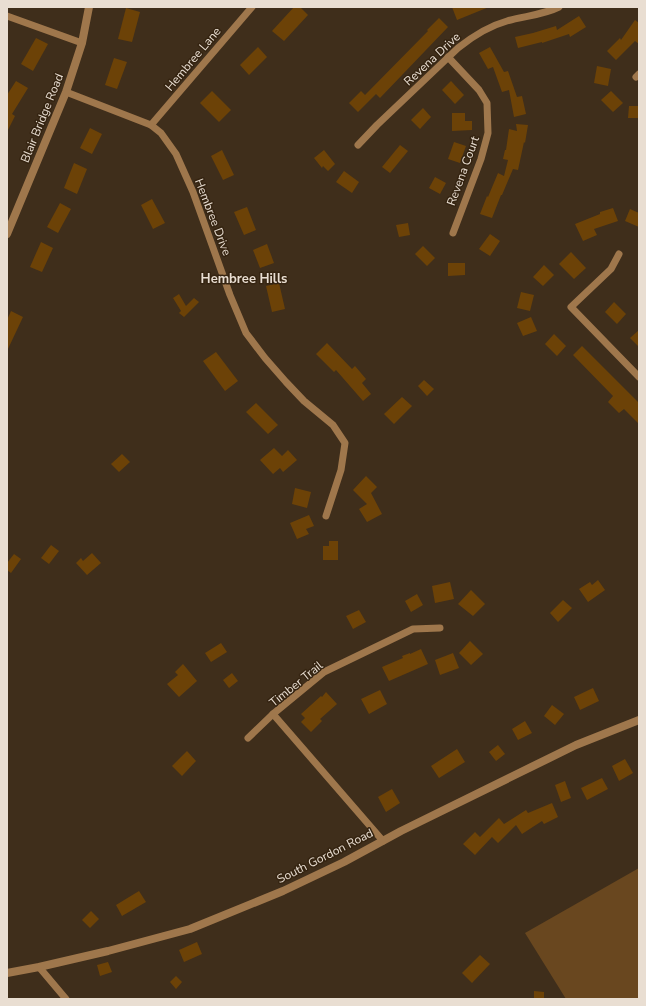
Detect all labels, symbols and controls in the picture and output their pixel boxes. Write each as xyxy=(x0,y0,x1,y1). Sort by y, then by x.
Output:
street label: Hembree Lane xyxy=(162,24,224,94)
street label: Revena Drive xyxy=(400,29,464,89)
street label: Blair Bridge Road xyxy=(17,71,67,165)
street label: Revena Court xyxy=(443,133,483,208)
street label: Hembree Drive xyxy=(191,176,235,258)
district label: Hembree Hills xyxy=(201,270,287,288)
street label: Timber Trail xyxy=(266,657,326,710)
street label: South Gordon Road xyxy=(274,825,376,887)

